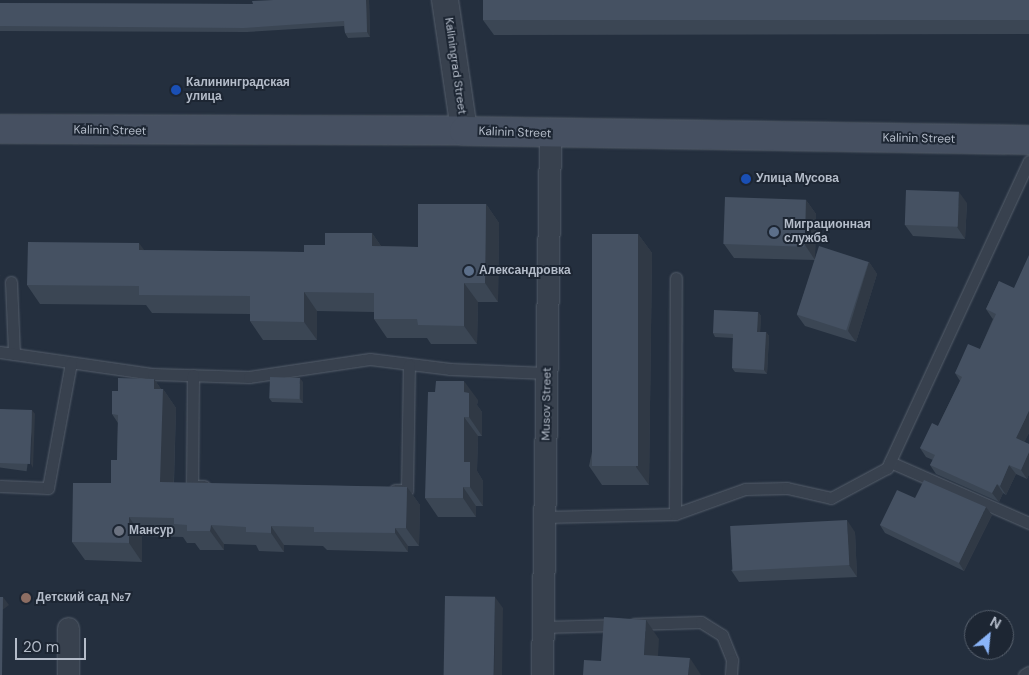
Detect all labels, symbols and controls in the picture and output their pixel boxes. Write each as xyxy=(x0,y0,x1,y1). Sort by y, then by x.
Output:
street label: Kaliningrad Street xyxy=(441,17,469,115)
place label: Калининградская улица xyxy=(186,76,290,104)
marker: Калининградская улица xyxy=(170,84,182,96)
street label: Kalinin Street xyxy=(74,123,146,139)
street label: Kalinin Street xyxy=(478,125,552,141)
street label: Kalinin Street xyxy=(883,131,955,147)
place label: Улица Мусова xyxy=(756,172,839,186)
marker: Улица Мусова xyxy=(740,173,752,185)
place label: Миграционная служба xyxy=(784,218,871,246)
marker: Миграционная служба xyxy=(768,226,780,238)
place label: Александровка xyxy=(479,264,571,278)
marker: Александровка xyxy=(463,265,475,277)
street label: Musov Street xyxy=(539,367,555,441)
place label: Мансур xyxy=(129,524,174,538)
marker: Мансур xyxy=(113,525,125,537)
place label: Детский сад №7 xyxy=(36,591,131,605)
marker: Детский сад №7 xyxy=(20,592,32,604)
north arrow xyxy=(964,610,1014,660)
text: N xyxy=(987,612,1004,633)
scale bar xyxy=(18,628,89,660)
text: 20 m xyxy=(23,637,59,657)

